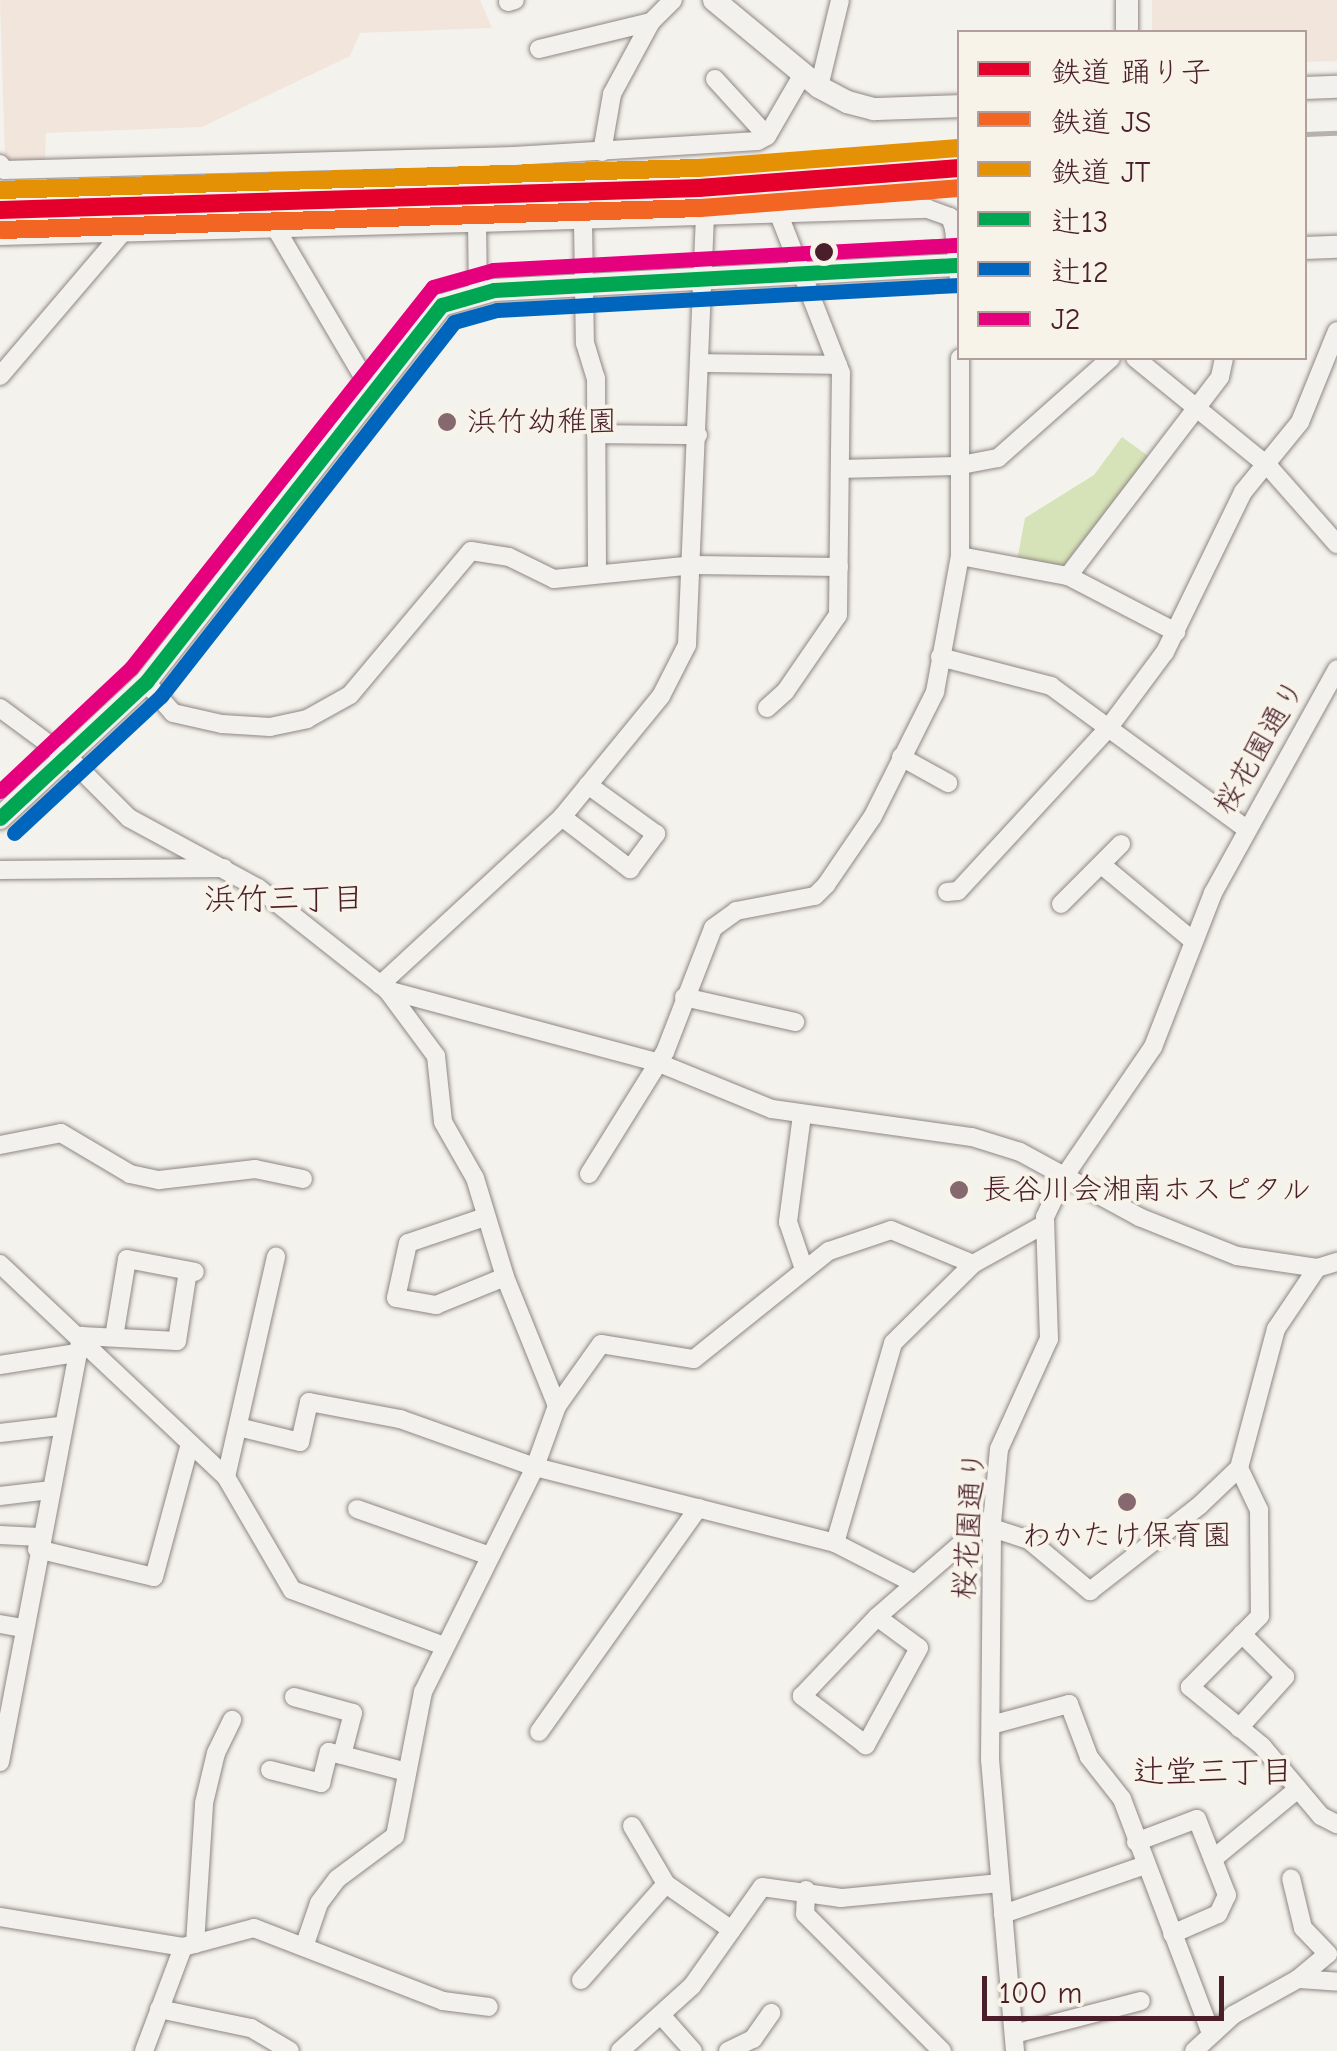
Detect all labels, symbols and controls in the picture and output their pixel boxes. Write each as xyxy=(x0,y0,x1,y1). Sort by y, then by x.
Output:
legend xyxy=(957,30,1307,360)
text: 鉄道 踊り子 xyxy=(1051,55,1211,90)
text: 鉄道 JS xyxy=(1051,105,1151,140)
text: 鉄道 JT xyxy=(1051,155,1150,190)
text: 辻13 xyxy=(1051,205,1108,240)
unlabelled marker xyxy=(814,242,834,262)
text: 辻12 xyxy=(1051,255,1109,290)
text: J2 xyxy=(1051,302,1080,337)
place label: 浜竹幼稚園 xyxy=(467,404,617,440)
marker: 浜竹幼稚園 xyxy=(436,411,458,433)
street label: 桜花園通り xyxy=(1207,673,1313,821)
district label: 浜竹三丁目 xyxy=(204,880,364,918)
place label: 長谷川会湘南ホスピタル xyxy=(982,1172,1312,1208)
marker: 長谷川会湘南ホスピタル xyxy=(946,1177,972,1203)
street label: 桜花園通り xyxy=(947,1449,993,1601)
marker: わかたけ保育園 xyxy=(1116,1491,1138,1513)
place label: わかたけ保育園 xyxy=(1022,1518,1232,1554)
district label: 辻堂三丁目 xyxy=(1133,1753,1293,1791)
scale bar xyxy=(987,1956,1230,2018)
text: 100 m xyxy=(999,1976,1082,2011)

